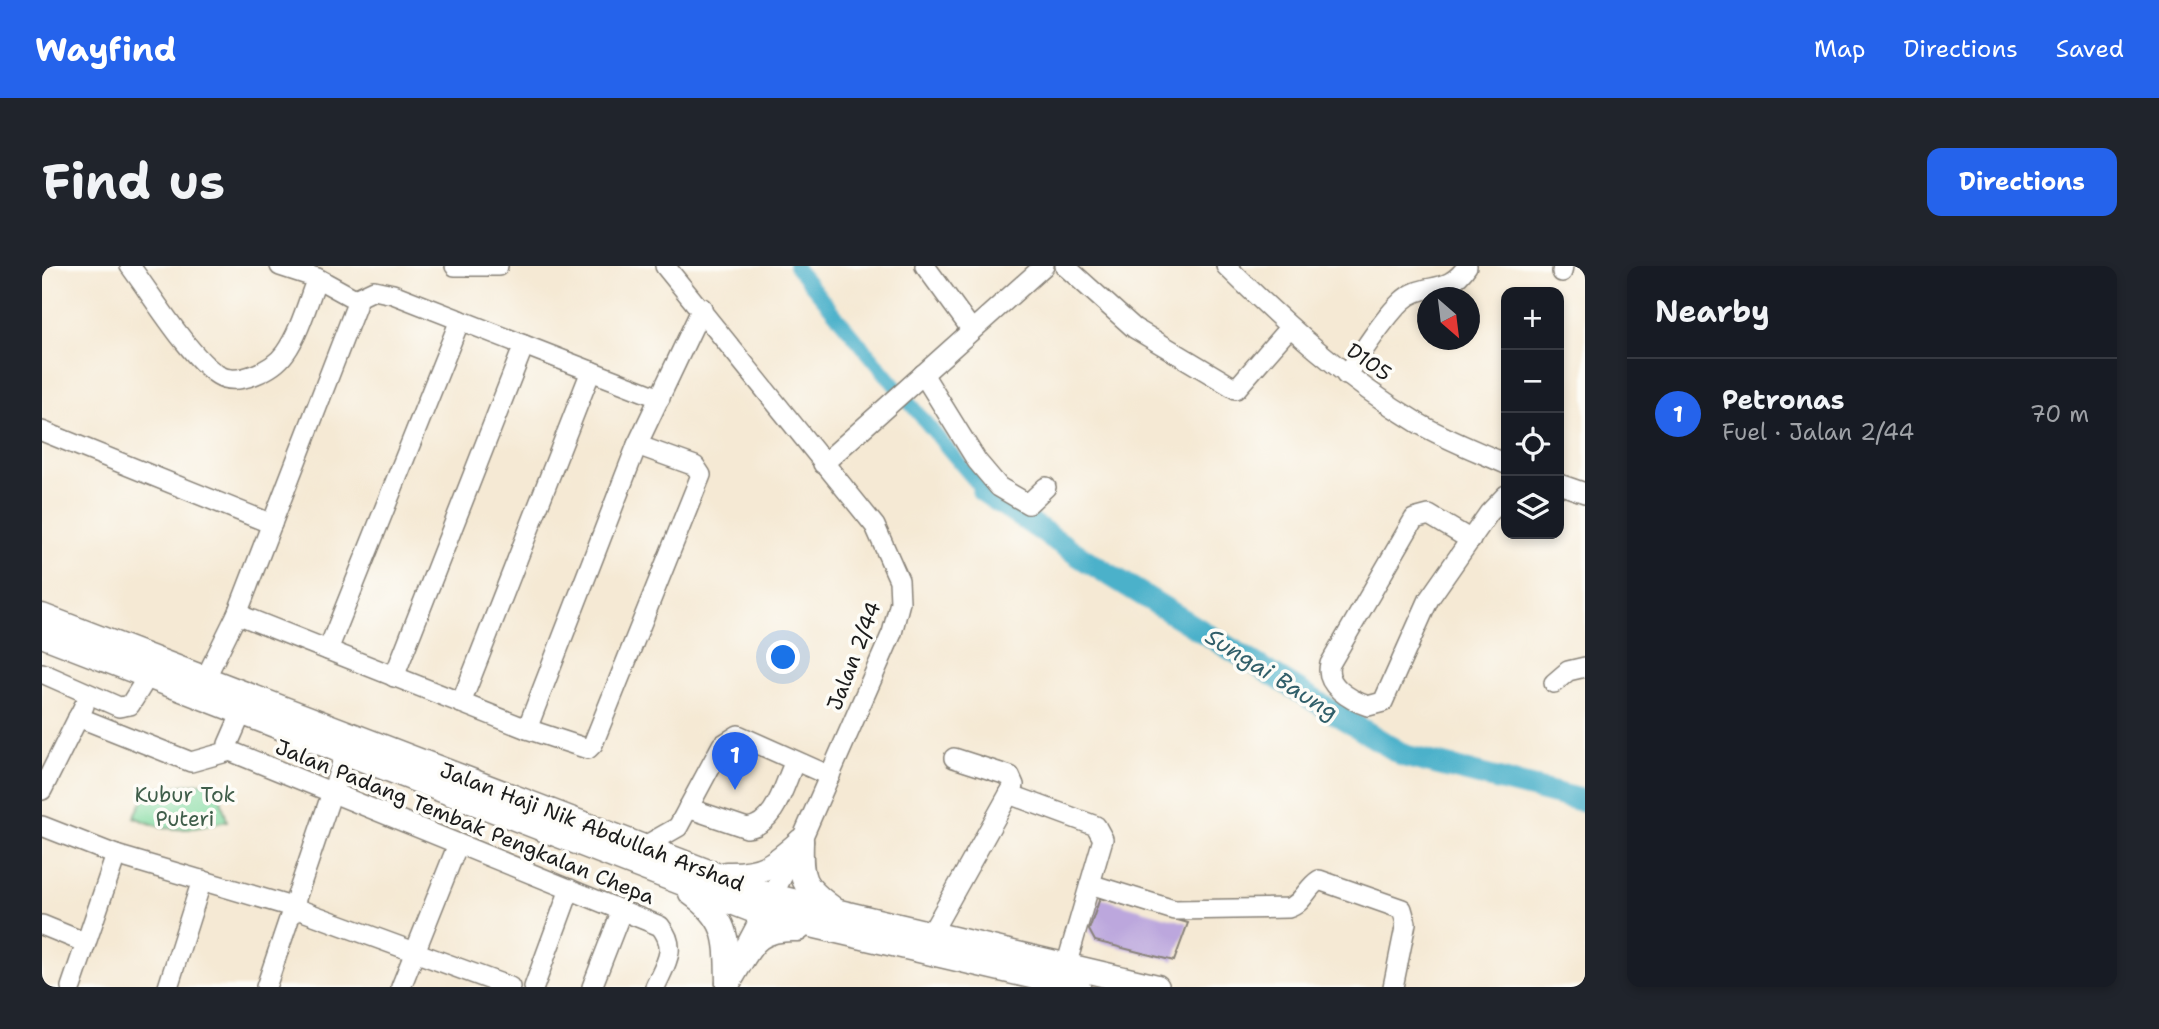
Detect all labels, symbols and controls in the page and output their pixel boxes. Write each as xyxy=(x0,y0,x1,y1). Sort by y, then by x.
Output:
text: Wayfind xyxy=(35,27,176,72)
text: Map xyxy=(1814,33,1865,65)
text: Directions xyxy=(1903,33,2018,65)
text: Saved xyxy=(2056,33,2124,65)
button: Directions xyxy=(1927,148,2117,216)
text: Find us xyxy=(42,149,225,215)
north arrow xyxy=(1417,287,1480,350)
map controls xyxy=(1501,287,1564,539)
button: + xyxy=(1501,287,1564,350)
text: Nearby xyxy=(1655,291,1770,332)
street label: D105 xyxy=(1341,336,1397,388)
button: − xyxy=(1501,350,1564,413)
text: Petronas xyxy=(1722,382,1844,417)
text: 1 xyxy=(1673,399,1683,429)
text: 70 m xyxy=(2030,399,2089,429)
button: locate xyxy=(1501,413,1564,476)
text: Fuel · Jalan 2/44 xyxy=(1722,417,1914,447)
button: layers xyxy=(1501,476,1564,539)
street label: Jalan 2/44 xyxy=(820,598,888,714)
water label: Sungai Baung xyxy=(1200,621,1344,727)
your location xyxy=(766,640,800,674)
pin: 1 xyxy=(712,732,758,790)
street label: Jalan Padang Tembak Pengkalan Chepa xyxy=(271,733,659,911)
street label: Jalan Haji Nik Abdullah Arshad xyxy=(436,756,748,898)
park label: Kubur Tok Puteri xyxy=(134,781,236,833)

